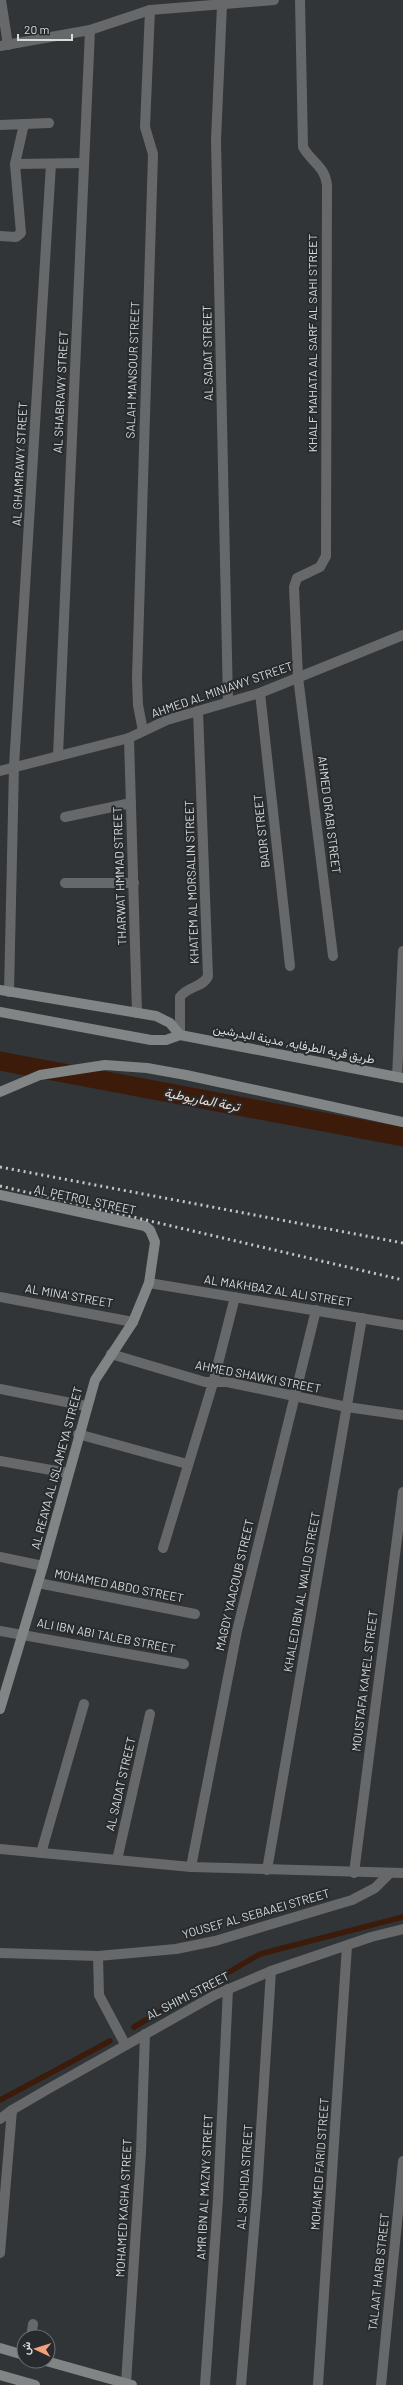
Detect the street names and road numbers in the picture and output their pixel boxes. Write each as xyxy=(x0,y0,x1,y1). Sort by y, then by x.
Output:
street label: KHALF MAHATA AL SARF AL SAHI STREET xyxy=(305,234,319,452)
street label: SALAH MANSOUR STREET xyxy=(123,301,141,439)
street label: AL SADAT STREET xyxy=(199,305,215,401)
street label: AL SHABRAWY STREET xyxy=(50,330,70,454)
street label: AL GHAMRAWY STREET xyxy=(9,401,29,526)
street label: AHMED AL MINIAWY STREET xyxy=(149,658,295,720)
street label: AHMED ORABI STREET xyxy=(316,755,344,875)
street label: BADR STREET xyxy=(250,793,272,869)
street label: KHATEM AL MORSALIN STREET xyxy=(181,800,201,964)
street label: THARWAT HMMAD STREET xyxy=(110,806,128,946)
street label: طريق قريه الطرفايه, مدينة البدرشين xyxy=(212,1020,377,1068)
street label: AL PETROL STREET xyxy=(33,1181,138,1217)
street label: AL MAKHBAZ AL ALI STREET xyxy=(203,1271,353,1309)
street label: AL MINA' STREET xyxy=(24,1280,114,1310)
street label: AHMED SHAWKI STREET xyxy=(194,1357,322,1395)
street label: AL REAYA AL ISLAMEYA STREET xyxy=(28,1385,85,1551)
street label: KHALED IBN AL WALID STREET xyxy=(280,1510,322,1673)
street label: MAGDY YAACOUB STREET xyxy=(212,1518,256,1652)
street label: MOHAMED ABDO STREET xyxy=(53,1566,185,1604)
street label: MOUSTAFA KAMEL STREET xyxy=(348,1609,380,1752)
street label: ALI IBN ABI TALEB STREET xyxy=(36,1615,177,1655)
street label: AL SADAT STREET xyxy=(102,1735,138,1832)
street label: YOUSEF AL SEBAAEI STREET xyxy=(180,1885,331,1941)
street label: AL SHIMI STREET xyxy=(144,1968,231,2022)
street label: MOHAMED FARID STREET xyxy=(307,2097,331,2231)
street label: AMR IBN AL MAZNY STREET xyxy=(193,2114,215,2260)
street label: AL SHOHDA STREET xyxy=(233,2124,255,2230)
street label: MOHAMED KAGHA STREET xyxy=(112,2138,134,2278)
street label: TALAAT HARB STREET xyxy=(365,2212,391,2332)

